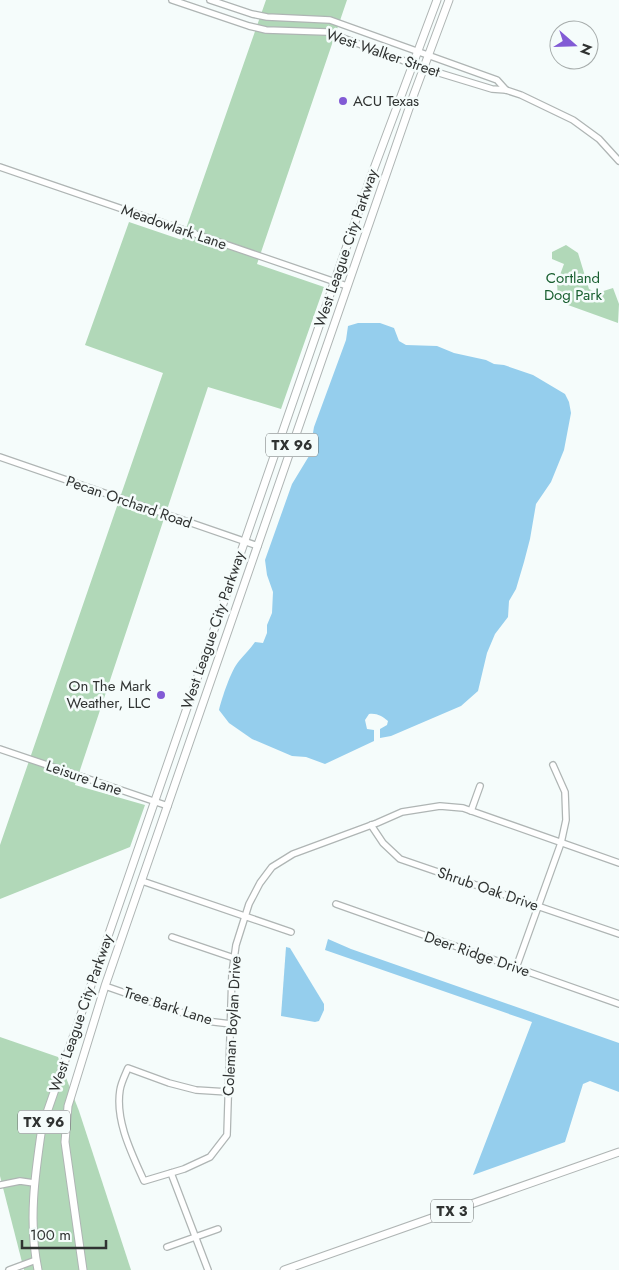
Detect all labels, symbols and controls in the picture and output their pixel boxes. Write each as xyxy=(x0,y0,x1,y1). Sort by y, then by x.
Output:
north arrow xyxy=(549,20,599,70)
street label: West Walker Street xyxy=(323,23,443,83)
text: N xyxy=(575,41,598,58)
place label: ACU Texas xyxy=(353,90,419,112)
marker: ACU Texas xyxy=(337,95,349,107)
street label: West League City Parkway xyxy=(309,166,383,330)
street label: Meadowlark Lane xyxy=(118,199,230,255)
park label: Cortland Dog Park xyxy=(544,267,602,306)
road number: TX 96 xyxy=(266,434,318,456)
street label: Pecan Orchard Road xyxy=(63,470,195,534)
street label: West League City Parkway xyxy=(176,548,250,712)
place label: On The Mark Weather, LLC xyxy=(67,675,151,714)
marker: On The Mark Weather, LLC xyxy=(155,689,167,701)
street label: Leisure Lane xyxy=(43,755,125,801)
street label: Shrub Oak Drive xyxy=(434,861,542,917)
street label: Deer Ridge Drive xyxy=(421,926,533,982)
street label: West League City Parkway xyxy=(44,931,118,1095)
street label: Coleman Boylan Drive xyxy=(217,955,247,1097)
street label: Tree Bark Lane xyxy=(121,981,215,1031)
road number: TX 96 xyxy=(18,1110,70,1134)
road number: TX 3 xyxy=(431,1200,473,1222)
scale bar xyxy=(22,1218,106,1250)
text: 100 m xyxy=(30,1224,71,1246)

